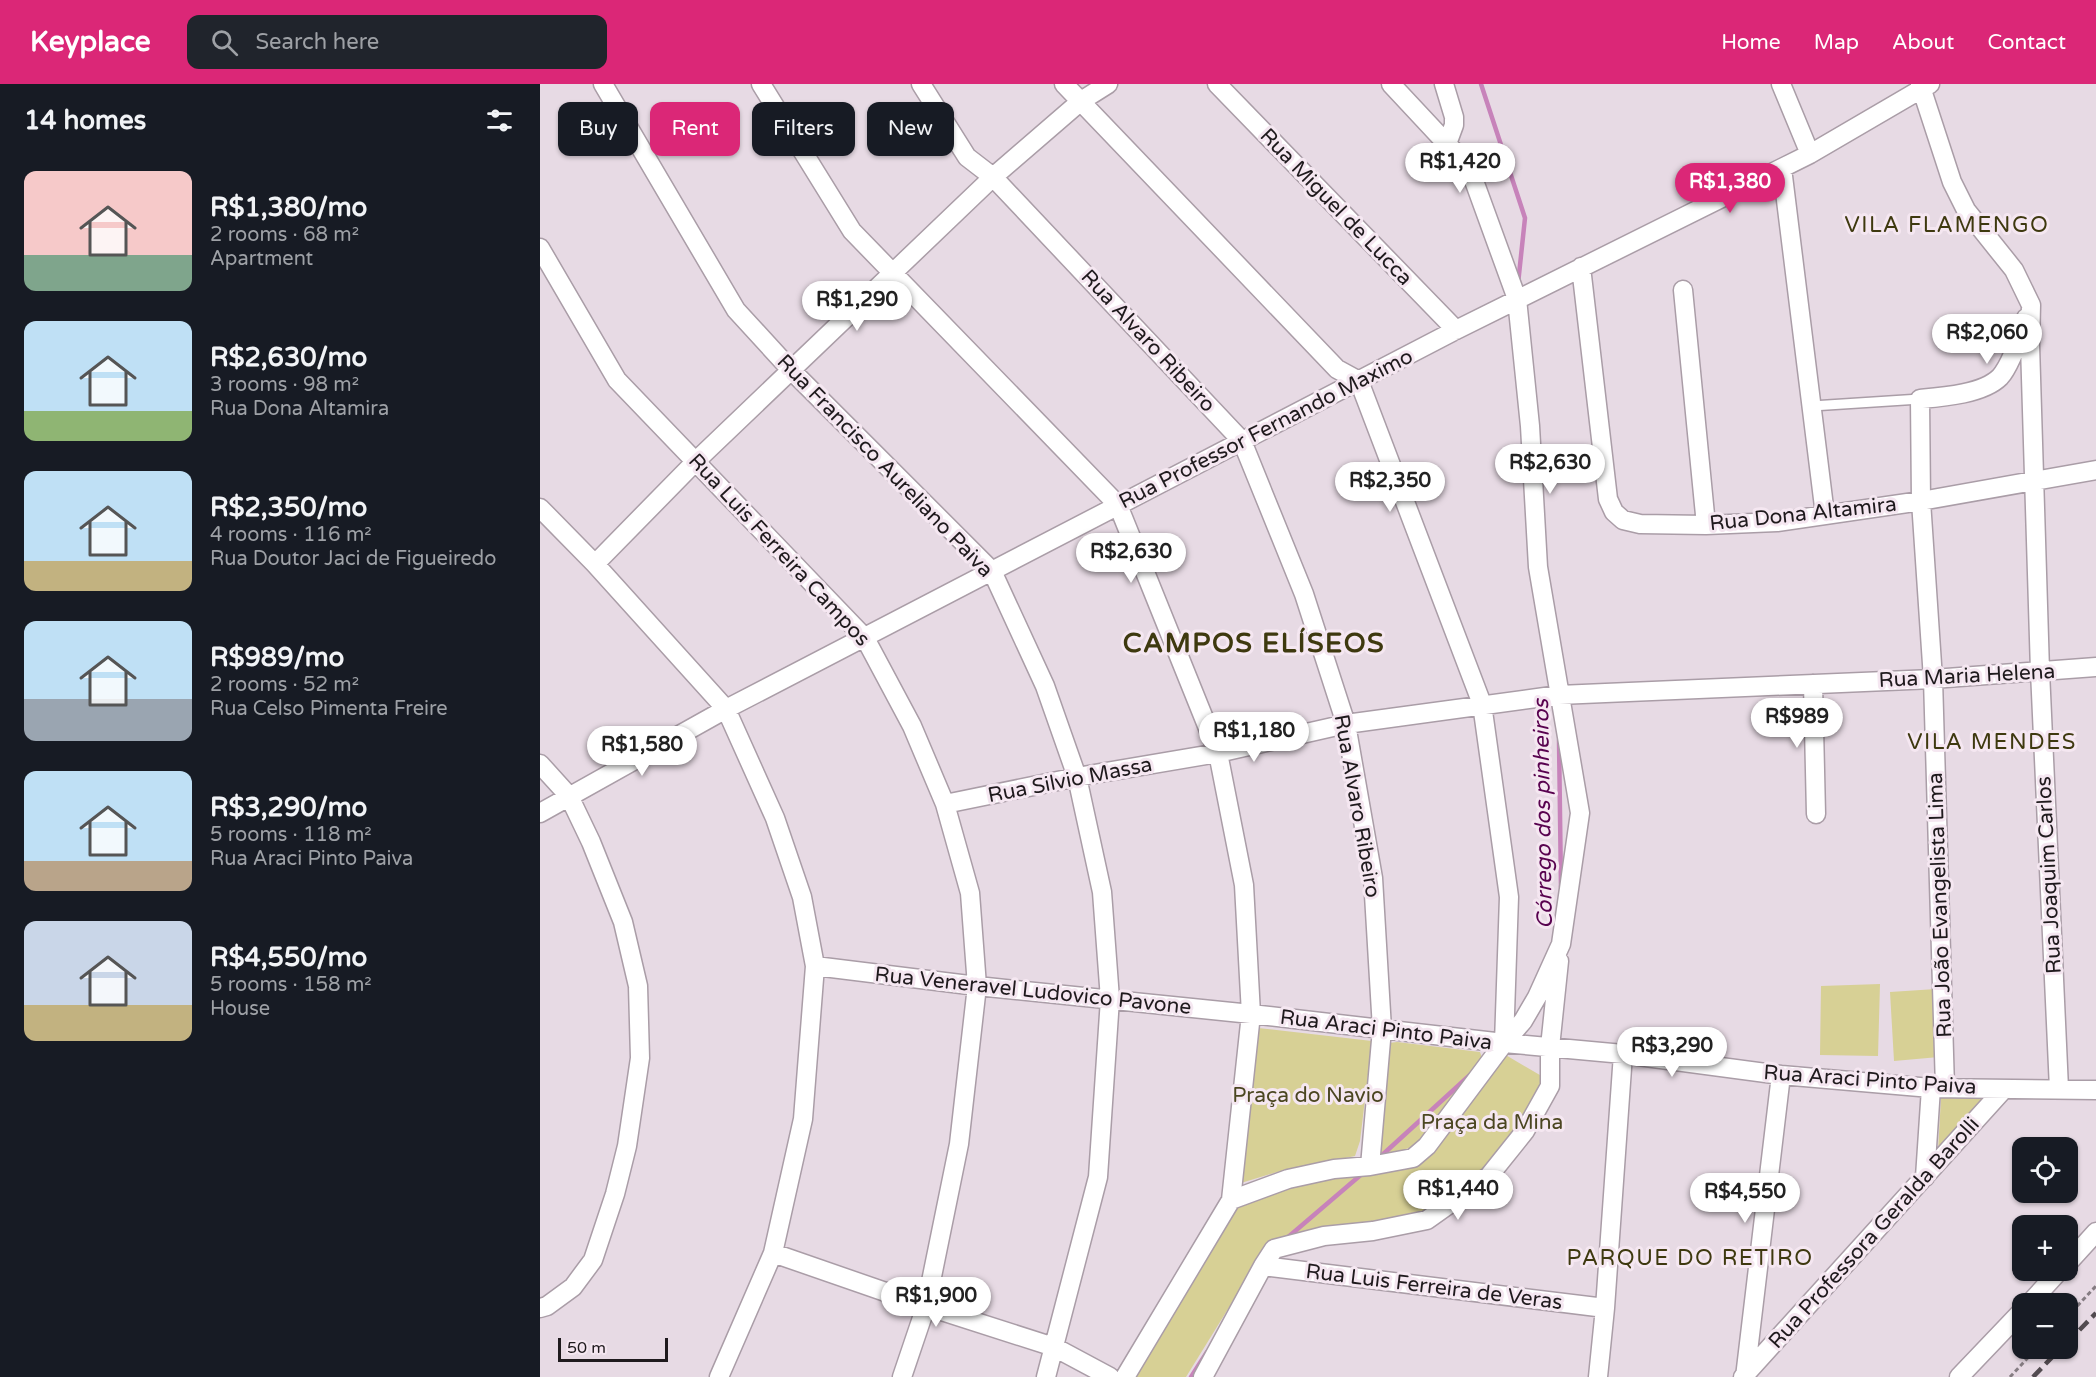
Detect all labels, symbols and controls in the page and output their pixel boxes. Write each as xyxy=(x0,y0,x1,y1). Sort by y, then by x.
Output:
search box xyxy=(187,15,607,69)
text: Keyplace xyxy=(30,25,151,59)
icon: search xyxy=(208,26,241,59)
text: Search here xyxy=(256,29,379,55)
text: Home xyxy=(1721,30,1781,55)
text: Map xyxy=(1814,30,1859,55)
text: About xyxy=(1892,30,1954,55)
text: Contact xyxy=(1987,30,2066,55)
chip: Buy xyxy=(558,102,638,156)
chip: Rent xyxy=(650,102,740,156)
chip: Filters xyxy=(752,102,855,156)
chip: New xyxy=(867,102,954,156)
icon: filters xyxy=(483,104,516,137)
text: 14 homes xyxy=(24,105,146,136)
street label: Rua Miguel de Lucca xyxy=(1255,123,1417,291)
pin: R$1,420 xyxy=(1405,143,1515,194)
text: R$1,420 xyxy=(1419,150,1501,174)
pin: R$1,380 xyxy=(1675,163,1785,214)
text: R$1,380 xyxy=(1689,170,1771,194)
text: R$1,380/mo xyxy=(210,192,367,223)
icon: home xyxy=(72,195,144,267)
district label: VILA FLAMENGO xyxy=(1845,212,2049,238)
text: 2 rooms · 68 m² xyxy=(210,223,359,247)
text: Apartment xyxy=(210,247,313,271)
street label: Rua Alvaro Ribeiro xyxy=(1076,265,1220,417)
pin: R$1,290 xyxy=(802,281,912,332)
text: R$1,290 xyxy=(816,288,898,312)
pin: R$2,060 xyxy=(1932,314,2042,365)
text: R$2,060 xyxy=(1946,321,2028,345)
text: R$2,630/mo xyxy=(210,342,367,373)
street label: Rua Professor Fernando Maximo xyxy=(1115,344,1417,514)
icon: home xyxy=(72,345,144,417)
street label: Rua Francisco Aureliano Paiva xyxy=(772,349,998,583)
text: 3 rooms · 98 m² xyxy=(210,373,359,397)
text: Rua Dona Altamira xyxy=(210,397,389,421)
pin: R$2,630 xyxy=(1495,444,1605,495)
street label: Rua Luis Ferreira Campos xyxy=(683,448,875,652)
text: R$2,630 xyxy=(1509,451,1591,475)
pin: R$2,350 xyxy=(1335,462,1445,513)
text: R$2,350 xyxy=(1349,469,1431,493)
text: R$2,350/mo xyxy=(210,492,367,523)
street label: Rua Dona Altamira xyxy=(1708,492,1898,536)
icon: home xyxy=(72,495,144,567)
text: 4 rooms · 116 m² xyxy=(210,523,372,547)
pin: R$2,630 xyxy=(1076,533,1186,584)
text: R$2,630 xyxy=(1090,540,1172,564)
text: Rua Doutor Jaci de Figueiredo xyxy=(210,547,496,571)
district label: CAMPOS ELÍSEOS xyxy=(1123,627,1385,660)
text: R$989/mo xyxy=(210,642,344,673)
icon: home xyxy=(72,645,144,717)
street label: Rua Maria Helena xyxy=(1878,659,2056,693)
text: 2 rooms · 52 m² xyxy=(210,673,359,697)
text: Rua Celso Pimenta Freire xyxy=(210,697,448,721)
water label: Córrego dos pinheiros xyxy=(1528,697,1558,929)
pin: R$989 xyxy=(1755,698,1839,749)
text: R$989 xyxy=(1765,705,1829,729)
pin: R$1,180 xyxy=(1199,712,1309,763)
street label: Rua Alvaro Ribeiro xyxy=(1329,712,1385,900)
text: R$1,180 xyxy=(1213,719,1295,743)
pin: R$1,580 xyxy=(587,726,697,777)
district label: VILA MENDES xyxy=(1907,729,2077,755)
text: R$1,580 xyxy=(601,733,683,757)
street label: Rua Silvio Massa xyxy=(986,752,1154,808)
street label: Rua João Evangelista Lima xyxy=(1923,772,1957,1038)
street label: Rua Joaquim Carlos xyxy=(2031,776,2067,974)
text: R$3,290/mo xyxy=(210,792,367,823)
icon: home xyxy=(72,795,144,867)
text: 5 rooms · 118 m² xyxy=(210,823,372,847)
text: Rua Araci Pinto Paiva xyxy=(210,847,413,871)
text: R$4,550/mo xyxy=(210,942,367,973)
icon: home xyxy=(72,945,144,1017)
street label: Rua Veneravel Ludovico Pavone xyxy=(873,962,1193,1020)
text: 5 rooms · 158 m² xyxy=(210,973,372,997)
text: House xyxy=(210,997,270,1021)
street label: Rua Araci Pinto Paiva xyxy=(1279,1005,1493,1055)
pin: R$3,290 xyxy=(1617,1027,1727,1078)
text: R$3,290 xyxy=(1631,1034,1713,1058)
street label: Rua Araci Pinto Paiva xyxy=(1763,1060,1977,1100)
park label: Praça do Navio xyxy=(1232,1083,1384,1108)
park label: Praça da Mina xyxy=(1421,1110,1563,1135)
street label: Rua Professora Geralda Barolli xyxy=(1763,1112,1985,1354)
map controls xyxy=(2012,1137,2078,1359)
button: locate xyxy=(2012,1137,2078,1203)
pin: R$1,440 xyxy=(1403,1170,1513,1221)
pin: R$4,550 xyxy=(1690,1173,1800,1224)
text: R$1,440 xyxy=(1417,1177,1499,1201)
text: R$4,550 xyxy=(1704,1180,1786,1204)
button: + xyxy=(2012,1215,2078,1281)
district label: PARQUE DO RETIRO xyxy=(1566,1245,1814,1271)
street label: Rua Luis Ferreira de Veras xyxy=(1304,1259,1564,1315)
pin: R$1,900 xyxy=(881,1277,991,1328)
text: R$1,900 xyxy=(895,1284,977,1308)
button: − xyxy=(2012,1293,2078,1359)
scale bar xyxy=(558,1335,668,1362)
text: 50 m xyxy=(567,1338,606,1358)

